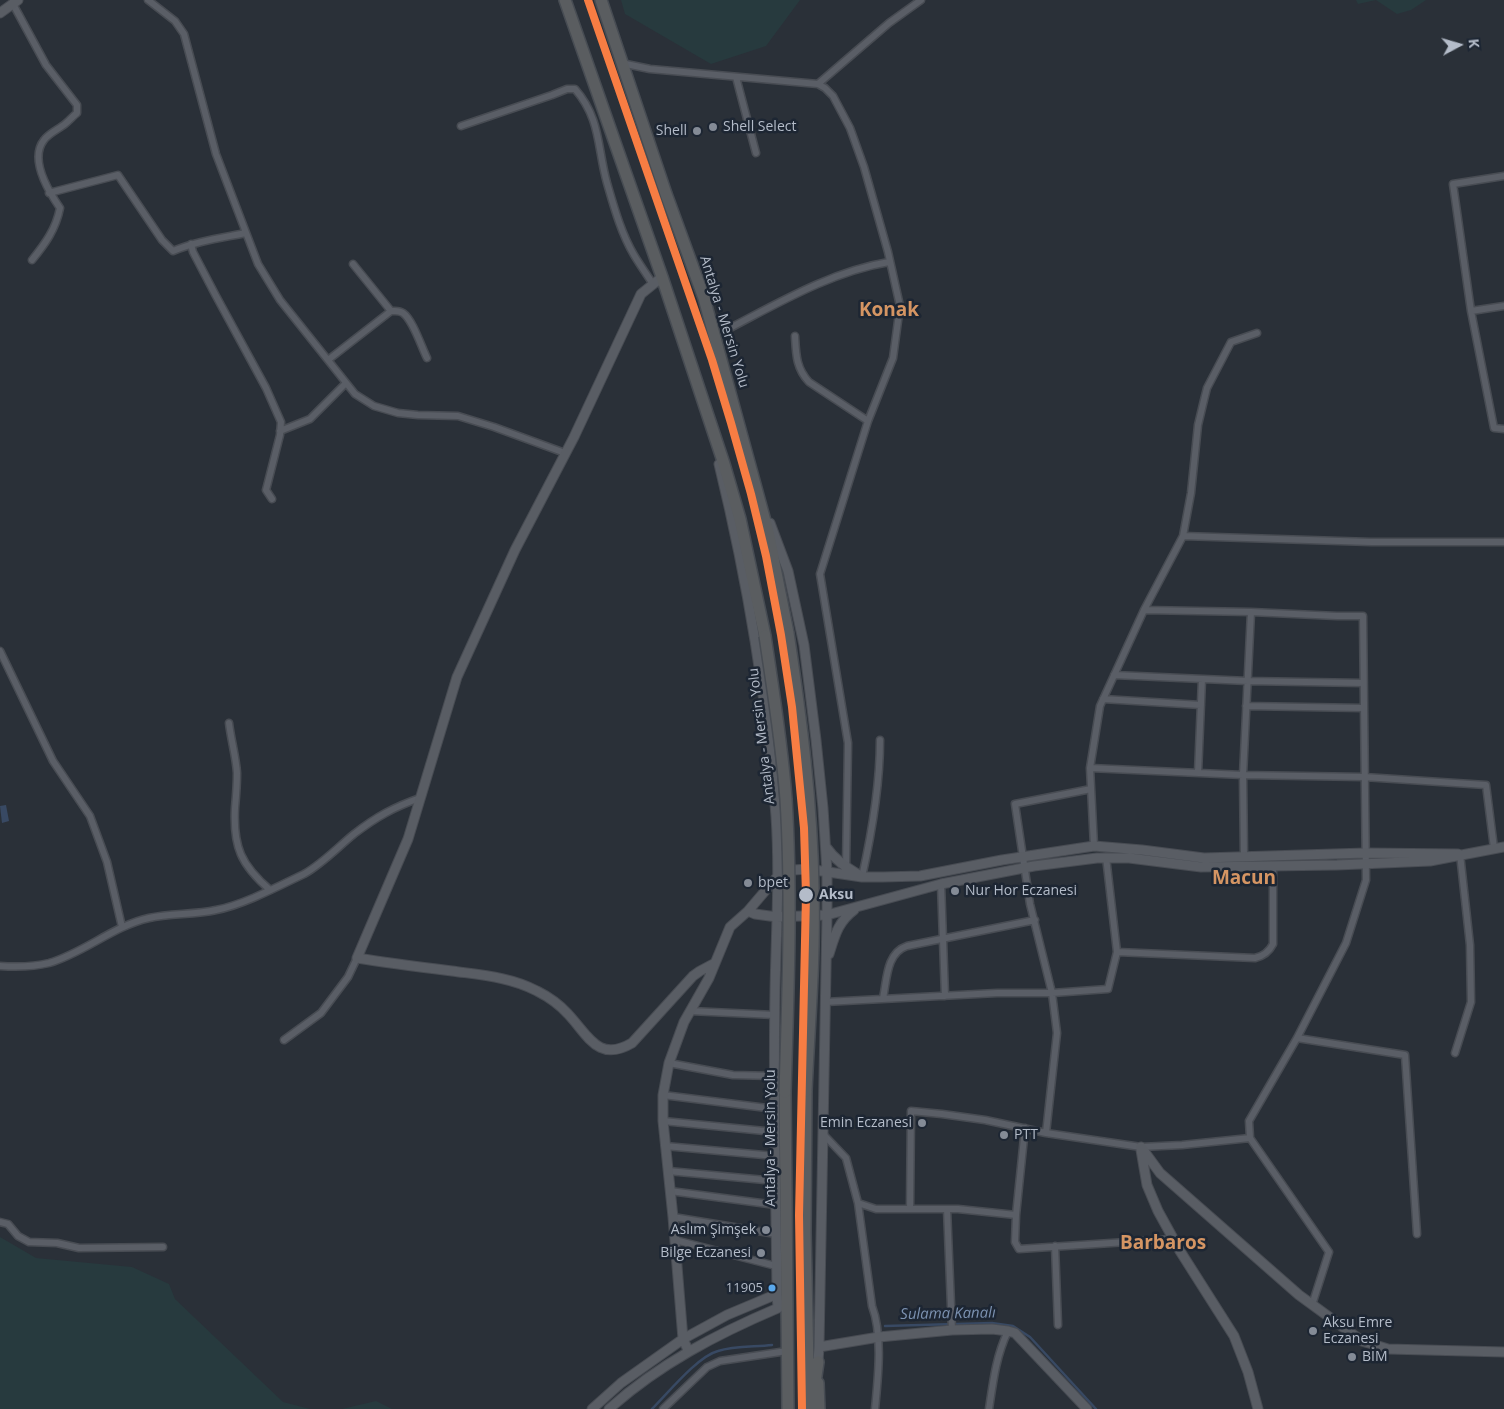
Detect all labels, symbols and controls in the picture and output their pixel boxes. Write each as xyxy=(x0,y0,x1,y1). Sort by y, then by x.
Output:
north arrow xyxy=(1434,20,1484,70)
text: K xyxy=(1464,38,1484,49)
place label: Shell Select xyxy=(723,119,796,135)
marker: Shell Select xyxy=(707,121,719,133)
place label: Shell xyxy=(656,123,687,139)
marker: Shell xyxy=(691,125,703,137)
street label: Antalya - Mersin Yolu xyxy=(696,254,752,390)
district label: Konak xyxy=(859,300,919,322)
street label: Antalya - Mersin Yolu xyxy=(745,667,779,805)
district label: Macun xyxy=(1212,868,1276,890)
place label: bpet xyxy=(758,875,788,891)
marker: bpet xyxy=(742,877,754,889)
place label: Nur Hor Eczanesi xyxy=(965,883,1077,899)
marker: Nur Hor Eczanesi xyxy=(949,885,961,897)
marker: Aksu xyxy=(797,886,815,904)
place label: Aksu xyxy=(819,887,854,903)
street label: Antalya - Mersin Yolu xyxy=(763,1069,779,1207)
place label: Emin Eczanesi xyxy=(820,1115,912,1131)
marker: Emin Eczanesi xyxy=(916,1117,928,1129)
place label: PTT xyxy=(1014,1127,1038,1143)
marker: PTT xyxy=(998,1129,1010,1141)
place label: Aslım Şimşek xyxy=(671,1222,756,1238)
marker: Aslım Şimşek xyxy=(760,1224,772,1236)
district label: Barbaros xyxy=(1120,1233,1206,1255)
place label: Bilge Eczanesi xyxy=(660,1245,751,1261)
marker: Bilge Eczanesi xyxy=(755,1247,767,1259)
place label: 11905 xyxy=(726,1280,763,1296)
marker: 11905 xyxy=(767,1283,777,1293)
water label: Sulama Kanalı xyxy=(900,1304,996,1324)
place label: Aksu Emre Eczanesi xyxy=(1323,1315,1392,1348)
marker: Aksu Emre Eczanesi xyxy=(1307,1325,1319,1337)
place label: BİM xyxy=(1362,1349,1388,1365)
marker: BİM xyxy=(1346,1351,1358,1363)

